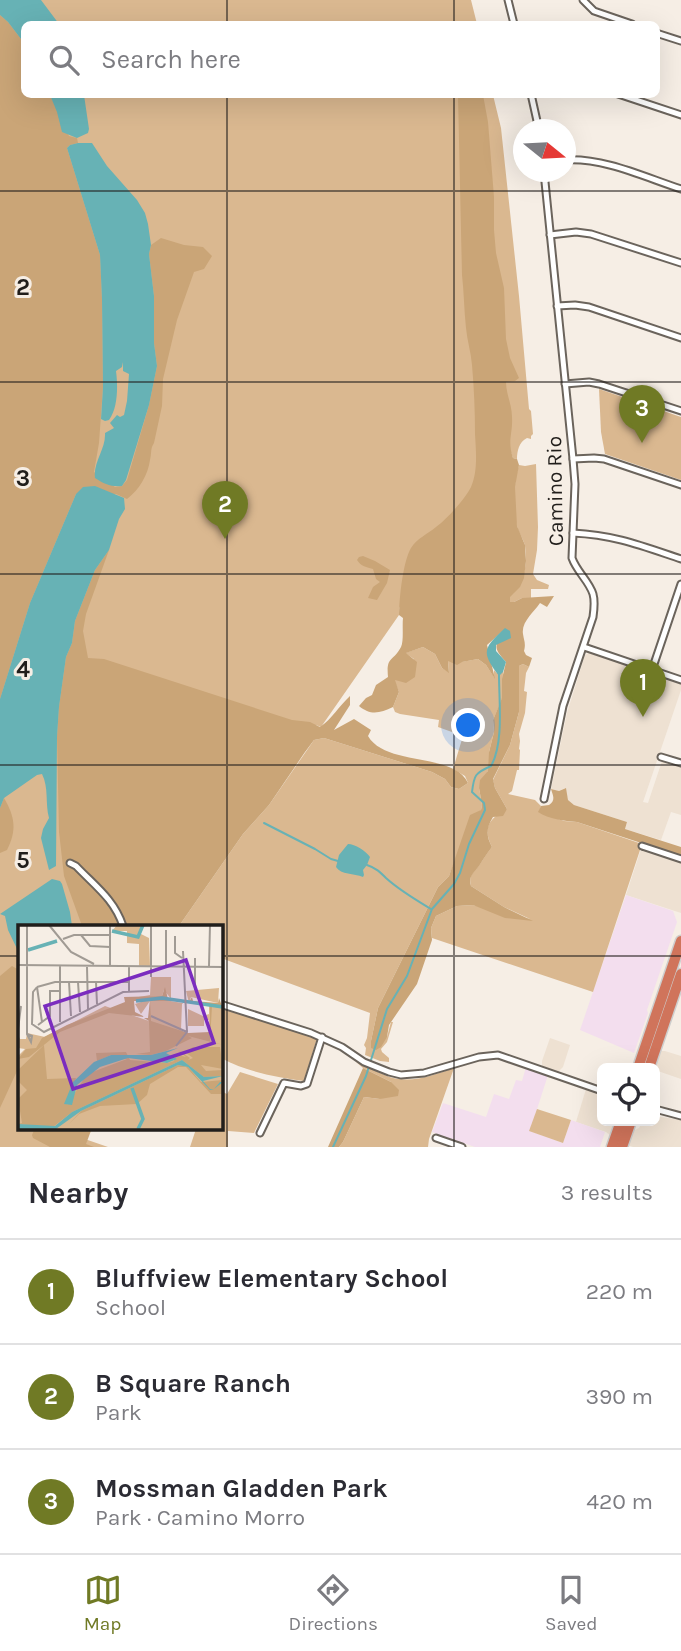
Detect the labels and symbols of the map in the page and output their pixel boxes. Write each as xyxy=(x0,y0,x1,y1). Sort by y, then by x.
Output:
north arrow xyxy=(513,119,576,182)
text: 2 xyxy=(16,274,30,301)
pin: 3 xyxy=(619,385,665,443)
street label: Camino Rio xyxy=(542,436,568,546)
text: 3 xyxy=(16,465,30,492)
pin: 2 xyxy=(202,481,248,539)
text: 4 xyxy=(16,656,30,683)
pin: 1 xyxy=(620,659,666,717)
your location xyxy=(451,708,485,742)
text: 5 xyxy=(16,847,30,874)
inset map xyxy=(18,925,222,1130)

